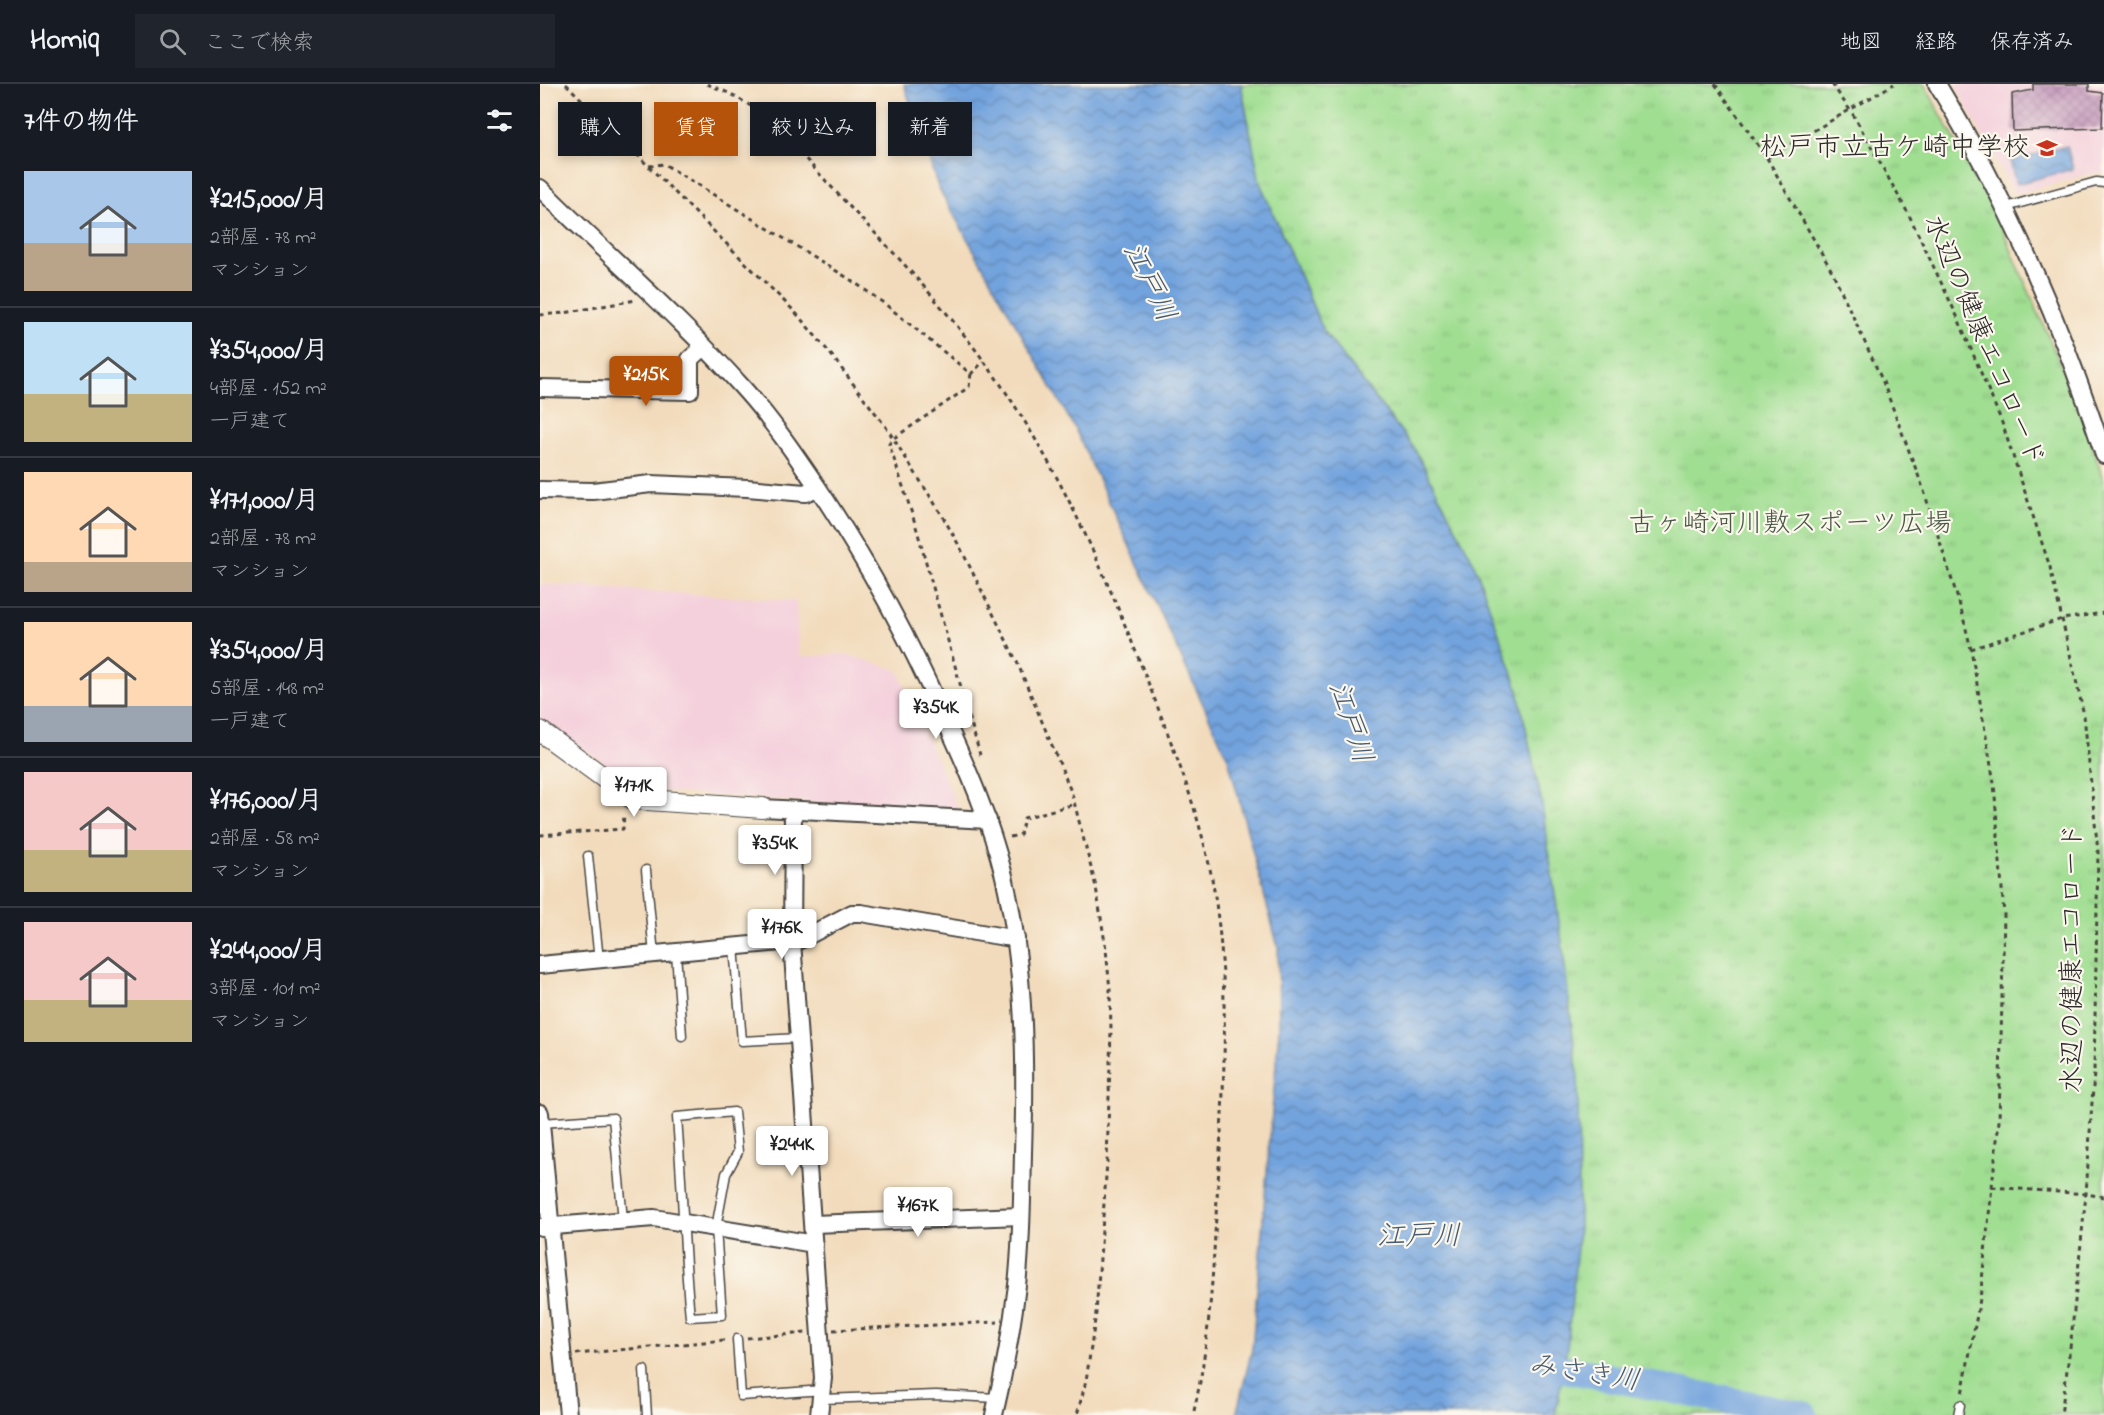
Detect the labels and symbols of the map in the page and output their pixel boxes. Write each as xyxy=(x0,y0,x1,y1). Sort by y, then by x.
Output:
place label: 松戸市立古ケ崎中学校 xyxy=(1760,129,2030,168)
school or university icon: 松戸市立古ケ崎中学校 xyxy=(2035,136,2059,160)
street label: 水辺の健康エコロード xyxy=(1912,209,2054,473)
water label: 江戸川 xyxy=(1111,236,1185,330)
pin: ¥215K xyxy=(604,356,688,407)
park label: 古ヶ崎河川敷スポーツ広場 xyxy=(1628,505,1952,544)
water label: 江戸川 xyxy=(1317,677,1381,769)
pin: ¥354K xyxy=(894,689,978,740)
pin: ¥171K xyxy=(592,767,676,818)
street label: 水辺の健康エコロード xyxy=(2054,823,2093,1093)
pin: ¥354K xyxy=(733,825,817,876)
pin: ¥176K xyxy=(740,909,824,960)
pin: ¥244K xyxy=(750,1126,834,1177)
pin: ¥167K xyxy=(876,1187,960,1238)
water label: 江戸川 xyxy=(1377,1217,1461,1258)
water label: みさき川 xyxy=(1525,1345,1643,1403)

